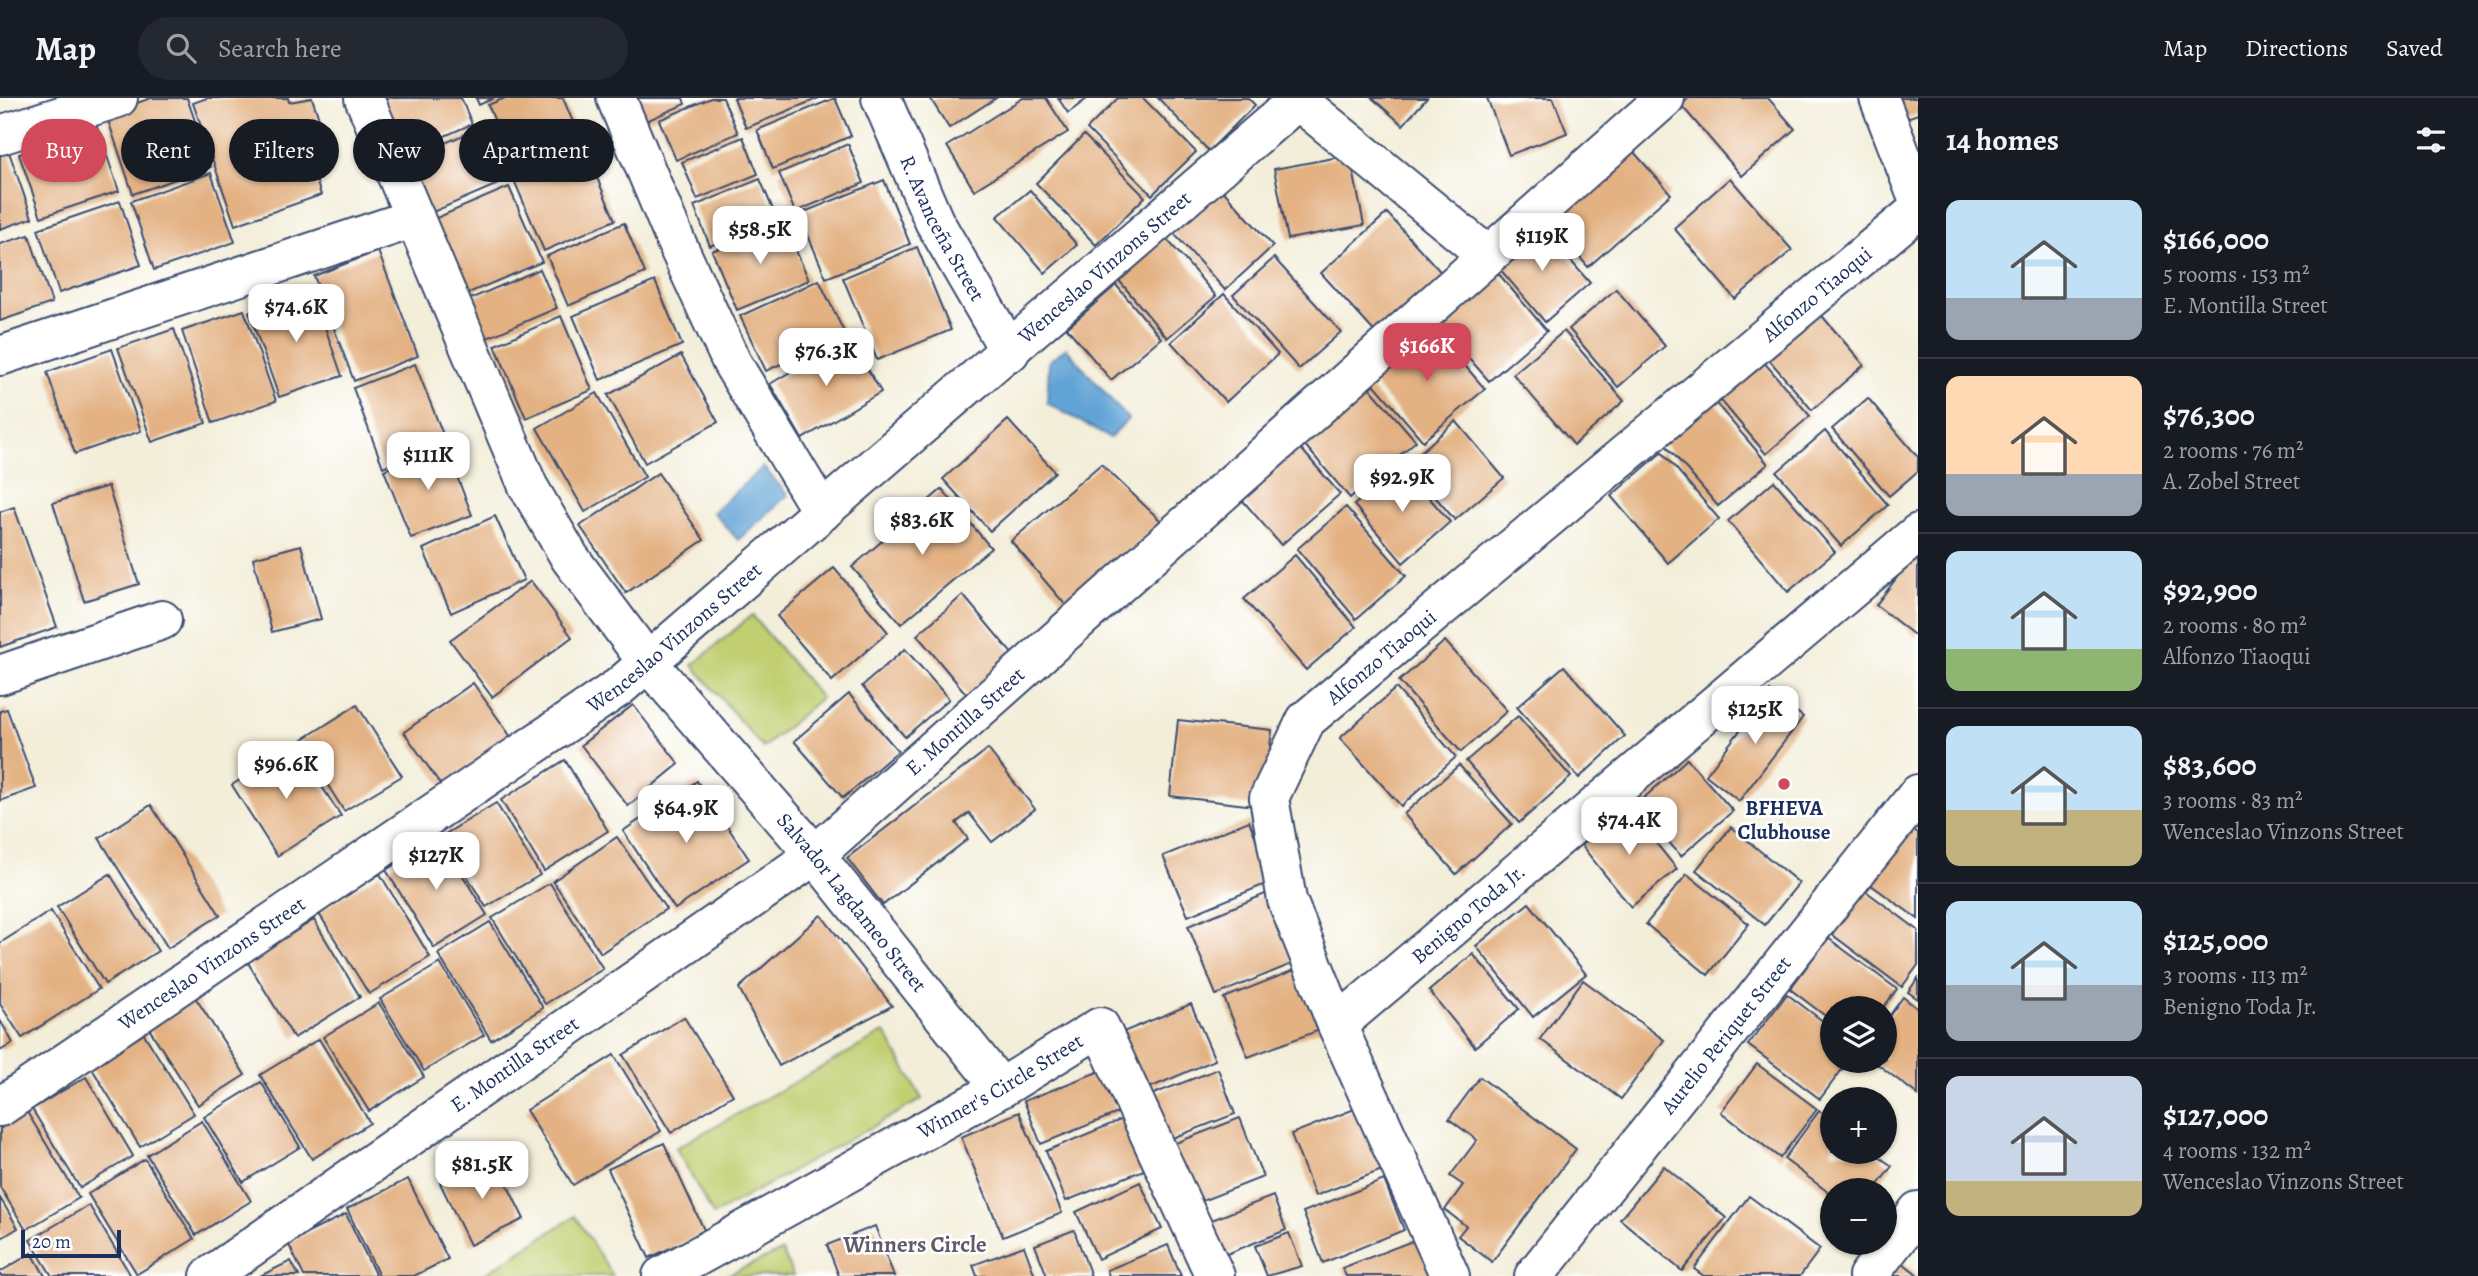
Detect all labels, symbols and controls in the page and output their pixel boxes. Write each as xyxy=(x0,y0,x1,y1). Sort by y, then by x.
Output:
search box xyxy=(138,17,628,80)
text: Map xyxy=(35,26,96,71)
icon: search xyxy=(162,29,200,67)
text: Search here xyxy=(218,31,342,66)
text: Map xyxy=(2163,32,2207,64)
text: Directions xyxy=(2245,32,2348,64)
text: Saved xyxy=(2386,32,2443,64)
chip: Buy xyxy=(21,119,107,182)
chip: Rent xyxy=(121,119,215,182)
chip: Filters xyxy=(229,119,339,182)
chip: New xyxy=(353,119,445,182)
chip: Apartment xyxy=(459,119,614,182)
text: 14 homes xyxy=(1946,120,2059,160)
icon: filters xyxy=(2412,121,2450,159)
street label: R. Avanceña Street xyxy=(893,151,992,306)
street label: Wenceslao Vinzons Street xyxy=(1011,184,1197,350)
pin: $58.5K xyxy=(703,206,817,266)
text: $58.5K xyxy=(729,213,791,244)
pin: $119K xyxy=(1493,214,1591,273)
text: $166,000 xyxy=(2163,219,2269,259)
text: $119K xyxy=(1516,220,1568,251)
icon: home xyxy=(2002,228,2086,312)
street label: Alfonzo Tiaoqui xyxy=(1755,240,1878,349)
text: 5 rooms · 153 m² xyxy=(2163,259,2310,290)
pin: $74.6K xyxy=(239,285,353,344)
text: E. Montilla Street xyxy=(2163,290,2328,321)
text: $74.6K xyxy=(264,291,328,322)
pin: $166K xyxy=(1378,324,1476,383)
pin: $76.3K xyxy=(769,328,883,388)
text: $166K xyxy=(1399,330,1455,361)
text: $76.3K xyxy=(795,335,857,366)
text: $76,300 xyxy=(2163,395,2255,435)
icon: home xyxy=(2002,404,2086,488)
pin: $111K xyxy=(379,432,477,492)
text: 2 rooms · 76 m² xyxy=(2163,435,2304,466)
text: $111K xyxy=(403,439,453,470)
pin: $92.9K xyxy=(1345,454,1459,514)
text: $92.9K xyxy=(1370,461,1434,492)
text: A. Zobel Street xyxy=(2163,466,2300,497)
pin: $83.6K xyxy=(865,498,979,557)
text: $83.6K xyxy=(890,504,954,535)
street label: Wenceslao Vinzons Street xyxy=(580,556,768,719)
text: $92,900 xyxy=(2163,570,2258,610)
icon: home xyxy=(2002,579,2086,663)
street label: Alfonzo Tiaoqui xyxy=(1320,603,1442,712)
text: 2 rooms · 80 m² xyxy=(2163,610,2307,641)
text: Alfonzo Tiaoqui xyxy=(2163,641,2311,672)
street label: E. Montilla Street xyxy=(899,661,1031,782)
pin: $125K xyxy=(1706,686,1804,746)
text: $125K xyxy=(1728,693,1783,724)
pin: $96.6K xyxy=(229,742,343,801)
text: $83,600 xyxy=(2163,745,2257,785)
text: $96.6K xyxy=(254,748,318,779)
icon: home xyxy=(2002,754,2086,838)
marker: BFHEVA Clubhouse xyxy=(1776,776,1792,792)
text: 3 rooms · 83 m² xyxy=(2163,785,2303,816)
pin: $64.9K xyxy=(629,786,743,845)
text: $64.9K xyxy=(654,792,718,823)
place label: BFHEVA Clubhouse xyxy=(1738,794,1831,846)
pin: $74.4K xyxy=(1572,798,1686,857)
text: $74.4K xyxy=(1597,804,1661,835)
street label: Salvador Lagdameo Street xyxy=(770,807,933,998)
text: Wenceslao Vinzons Street xyxy=(2163,816,2404,847)
pin: $127K xyxy=(387,832,485,892)
text: $127K xyxy=(409,839,464,870)
street label: Benigno Toda Jr. xyxy=(1405,858,1531,970)
street label: Wenceslao Vinzons Street xyxy=(112,890,311,1037)
text: $125,000 xyxy=(2163,920,2268,960)
icon: home xyxy=(2002,929,2086,1013)
street label: Aurelio Periquet Street xyxy=(1654,950,1798,1121)
text: 3 rooms · 113 m² xyxy=(2163,960,2307,991)
text: Benigno Toda Jr. xyxy=(2163,991,2317,1022)
map controls xyxy=(1820,996,1897,1255)
button: layers xyxy=(1820,996,1897,1073)
street label: E. Montilla Street xyxy=(445,1010,584,1119)
street label: Winner's Circle Street xyxy=(912,1027,1088,1146)
button: + xyxy=(1820,1087,1897,1164)
text: $127,000 xyxy=(2163,1095,2268,1135)
icon: home xyxy=(2002,1104,2086,1188)
text: 4 rooms · 132 m² xyxy=(2163,1135,2311,1166)
pin: $81.5K xyxy=(425,1142,539,1201)
text: $81.5K xyxy=(451,1148,513,1179)
text: Wenceslao Vinzons Street xyxy=(2163,1166,2404,1197)
button: − xyxy=(1820,1178,1897,1255)
scale bar xyxy=(21,1227,121,1259)
text: 20 m xyxy=(32,1229,71,1255)
district label: Winners Circle xyxy=(842,1229,987,1260)

